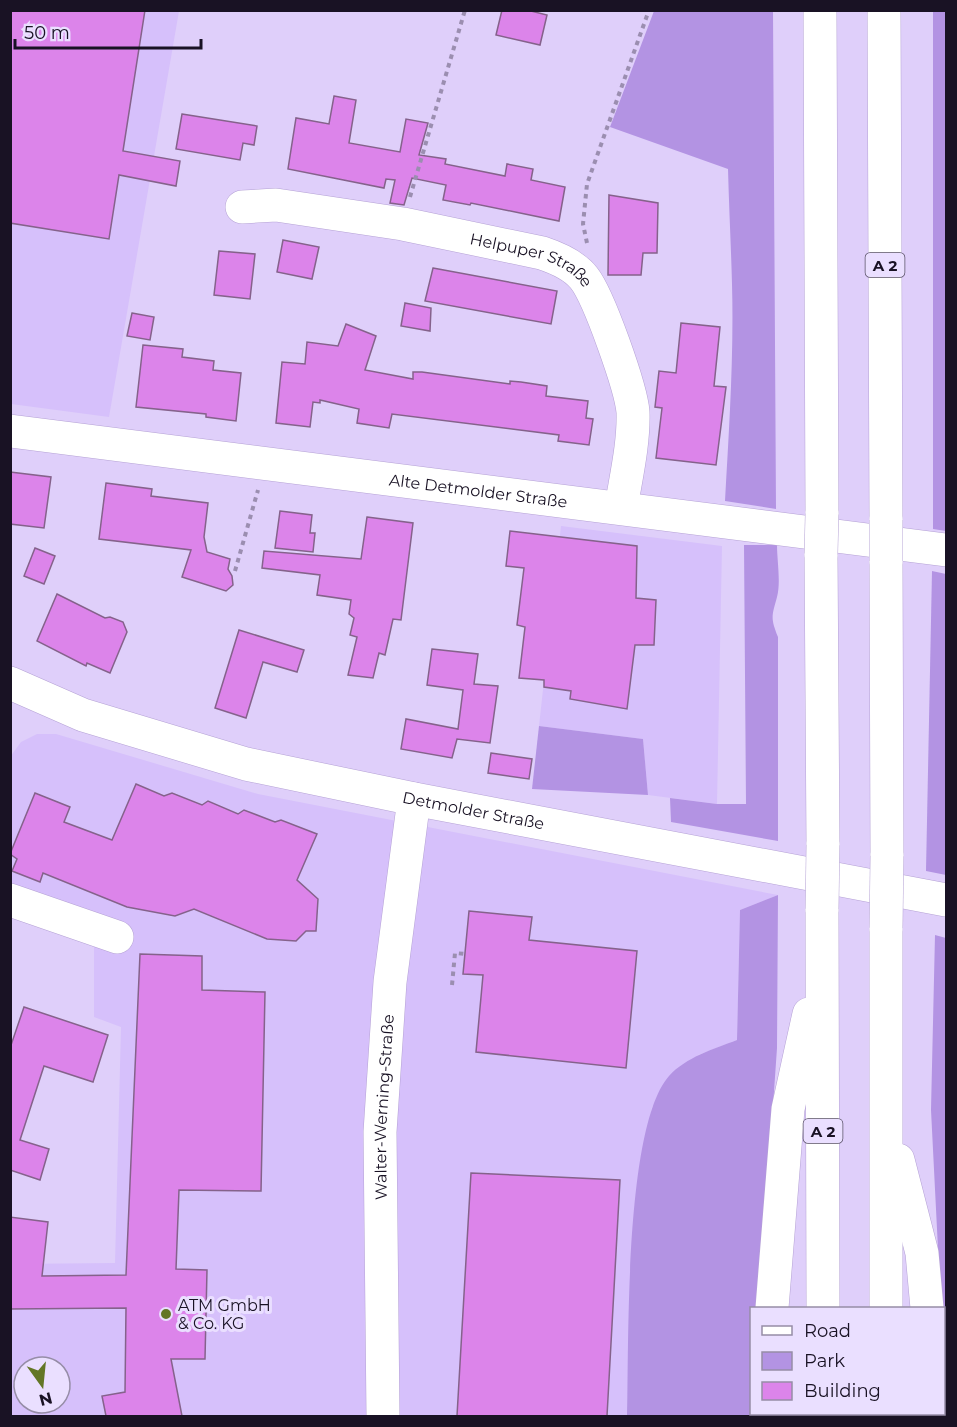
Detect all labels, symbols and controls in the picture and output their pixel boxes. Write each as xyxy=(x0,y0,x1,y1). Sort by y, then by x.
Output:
scale bar xyxy=(15,12,201,50)
text: 50 m xyxy=(24,22,70,44)
street label: Helpuper Straße xyxy=(468,229,597,290)
road number: A 2 xyxy=(866,253,904,277)
street label: Alte Detmolder Straße xyxy=(388,470,568,511)
street label: Detmolder Straße xyxy=(401,787,546,833)
street label: Walter-Werning-Straße xyxy=(370,1014,397,1200)
road number: A 2 xyxy=(804,1119,842,1143)
place label: ATM GmbH & Co. KG xyxy=(178,1296,271,1333)
marker: ATM GmbH & Co. KG xyxy=(159,1307,173,1321)
legend xyxy=(750,1307,945,1415)
text: Road xyxy=(804,1320,851,1342)
text: Park xyxy=(804,1350,845,1372)
north arrow xyxy=(12,1355,72,1415)
text: Building xyxy=(804,1380,881,1402)
text: N xyxy=(37,1388,54,1410)

